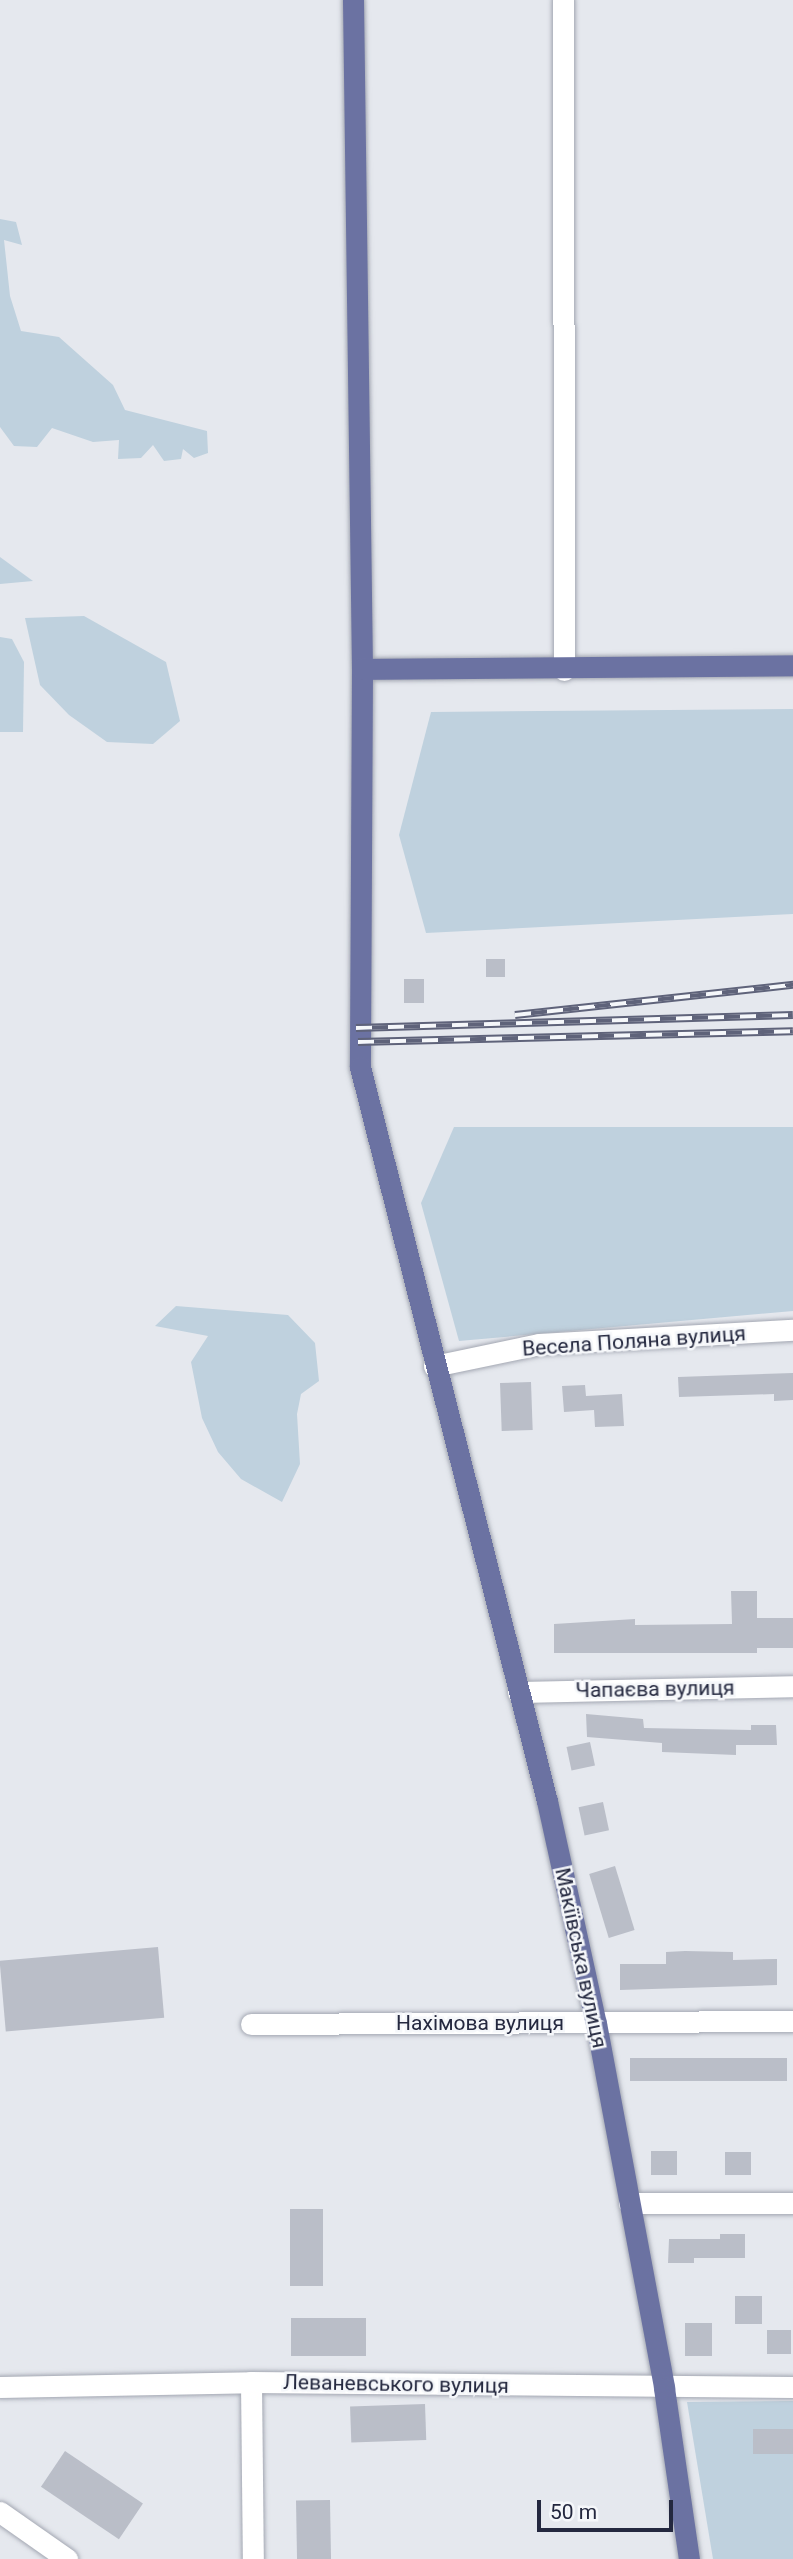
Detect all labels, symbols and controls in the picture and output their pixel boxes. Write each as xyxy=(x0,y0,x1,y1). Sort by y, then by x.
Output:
street label: Весела Поляна вулиця xyxy=(521,1321,747,1361)
street label: Чапаєва вулиця xyxy=(575,1675,735,1703)
street label: Макіївська вулиця xyxy=(550,1866,612,2050)
street label: Нахімова вулиця xyxy=(396,2010,564,2036)
street label: Леваневського вулиця xyxy=(283,2369,509,2399)
scale bar xyxy=(541,2486,678,2530)
text: 50 m xyxy=(550,2500,597,2524)

